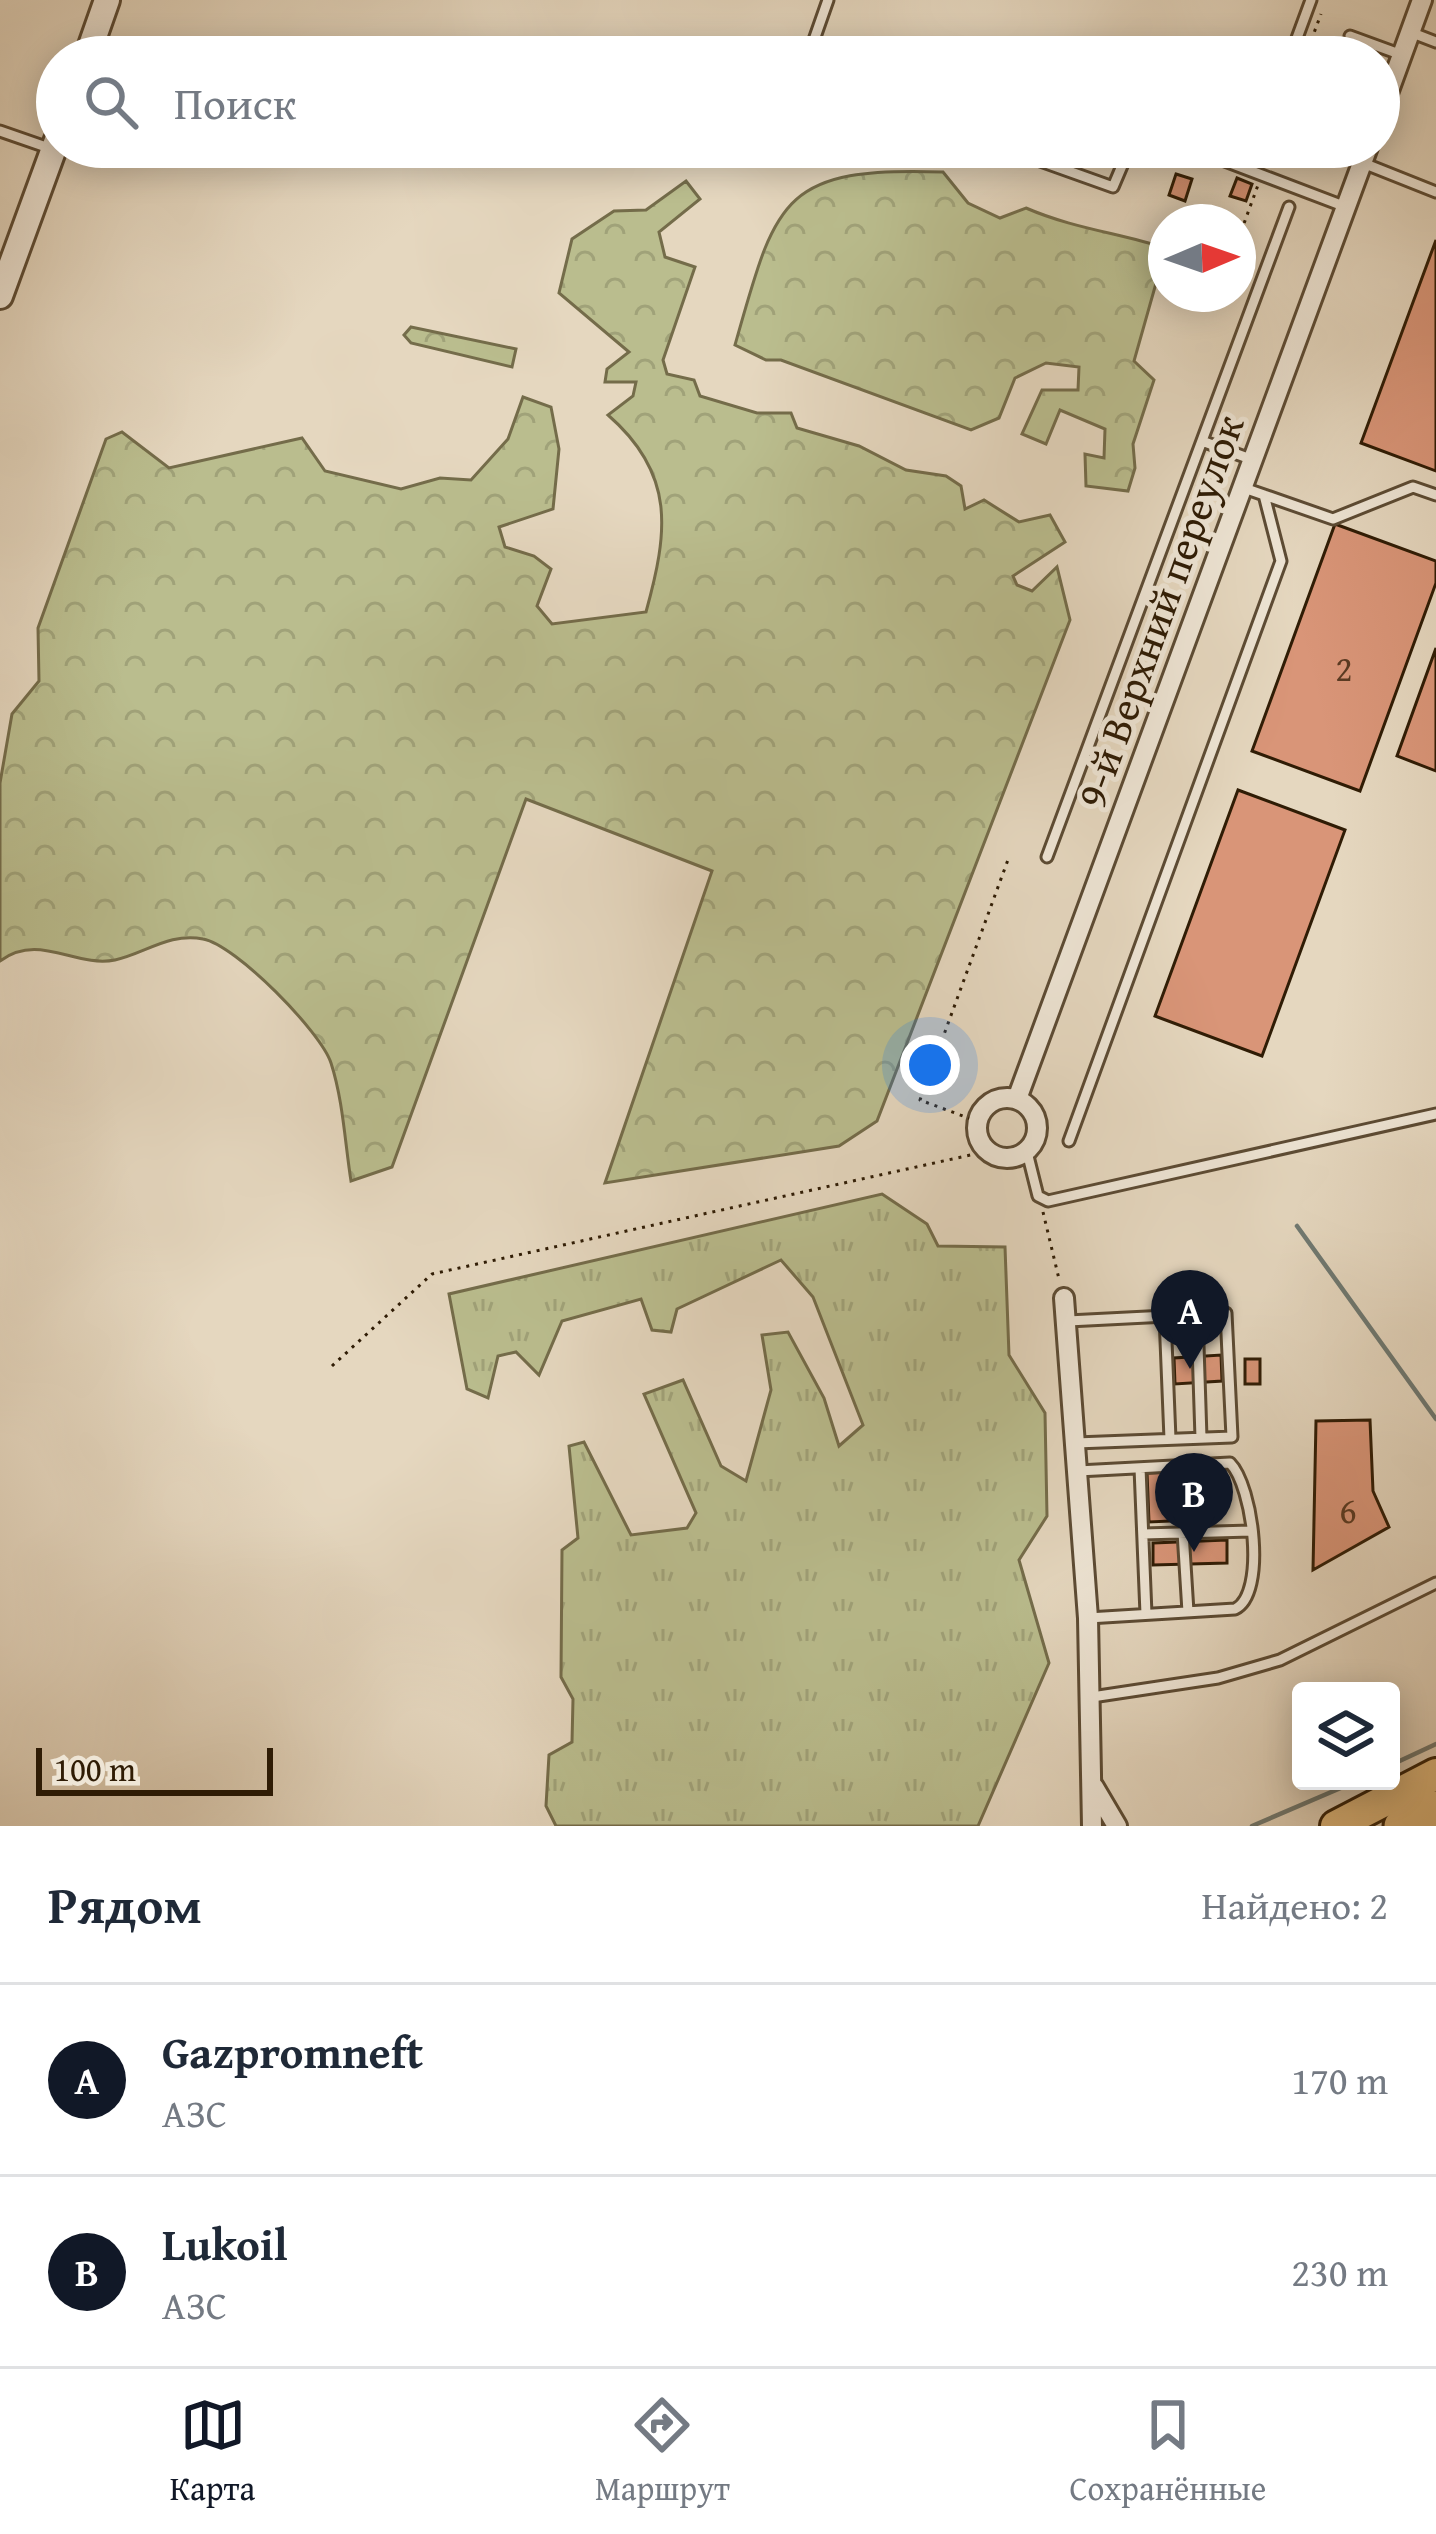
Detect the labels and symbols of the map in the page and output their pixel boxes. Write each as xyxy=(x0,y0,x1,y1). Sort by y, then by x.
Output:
north arrow xyxy=(1148,204,1256,312)
street label: 9-й Верхний переулок xyxy=(1060,406,1258,816)
house number: 2 xyxy=(1335,641,1353,694)
your location xyxy=(900,1035,960,1095)
pin: A xyxy=(1151,1270,1229,1369)
pin: B xyxy=(1155,1453,1233,1552)
house number: 6 xyxy=(1339,1483,1357,1536)
scale bar xyxy=(36,1742,273,1795)

